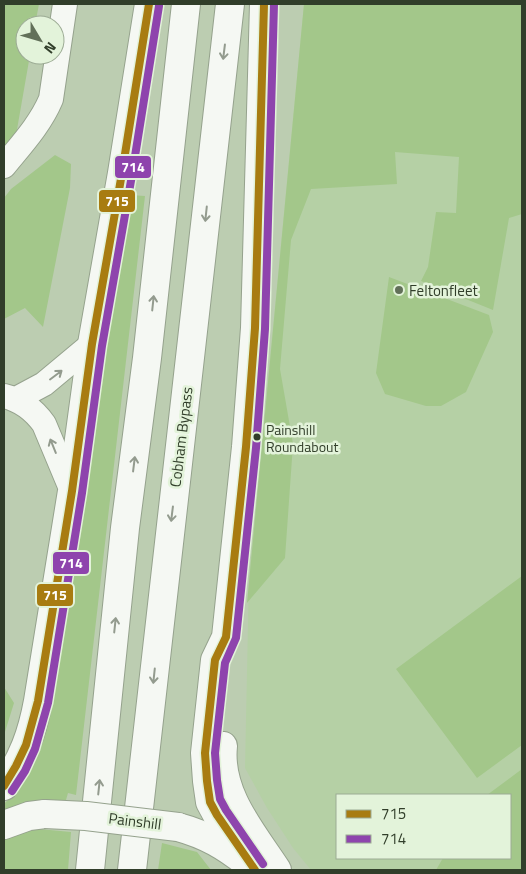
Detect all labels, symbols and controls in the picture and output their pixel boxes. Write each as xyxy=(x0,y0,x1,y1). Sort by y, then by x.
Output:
north arrow xyxy=(15,15,65,65)
text: N xyxy=(39,38,62,59)
one-way arrow xyxy=(219,44,229,60)
line badge: 714 xyxy=(114,155,152,179)
text: 714 xyxy=(121,156,145,177)
line badge: 715 xyxy=(98,189,136,213)
text: 715 xyxy=(105,190,129,211)
one-way arrow xyxy=(201,205,211,221)
place label: Feltonfleet xyxy=(409,279,478,302)
marker: Feltonfleet xyxy=(393,284,405,296)
one-way arrow xyxy=(148,295,158,311)
one-way arrow xyxy=(49,370,63,380)
street label: Cobham Bypass xyxy=(163,385,199,489)
place label: Painshill Roundabout xyxy=(266,419,338,457)
marker: Painshill Roundabout xyxy=(252,432,262,442)
one-way arrow xyxy=(48,439,58,454)
one-way arrow xyxy=(129,456,139,472)
one-way arrow xyxy=(167,506,177,522)
line badge: 714 xyxy=(52,551,90,575)
text: 714 xyxy=(59,552,83,573)
line badge: 715 xyxy=(36,583,74,607)
text: 715 xyxy=(43,584,67,605)
one-way arrow xyxy=(110,618,120,634)
one-way arrow xyxy=(149,667,159,683)
one-way arrow xyxy=(94,779,104,795)
legend xyxy=(336,794,511,859)
text: 715 xyxy=(381,802,406,825)
street label: Painshill xyxy=(107,806,163,836)
text: 714 xyxy=(381,827,406,850)

